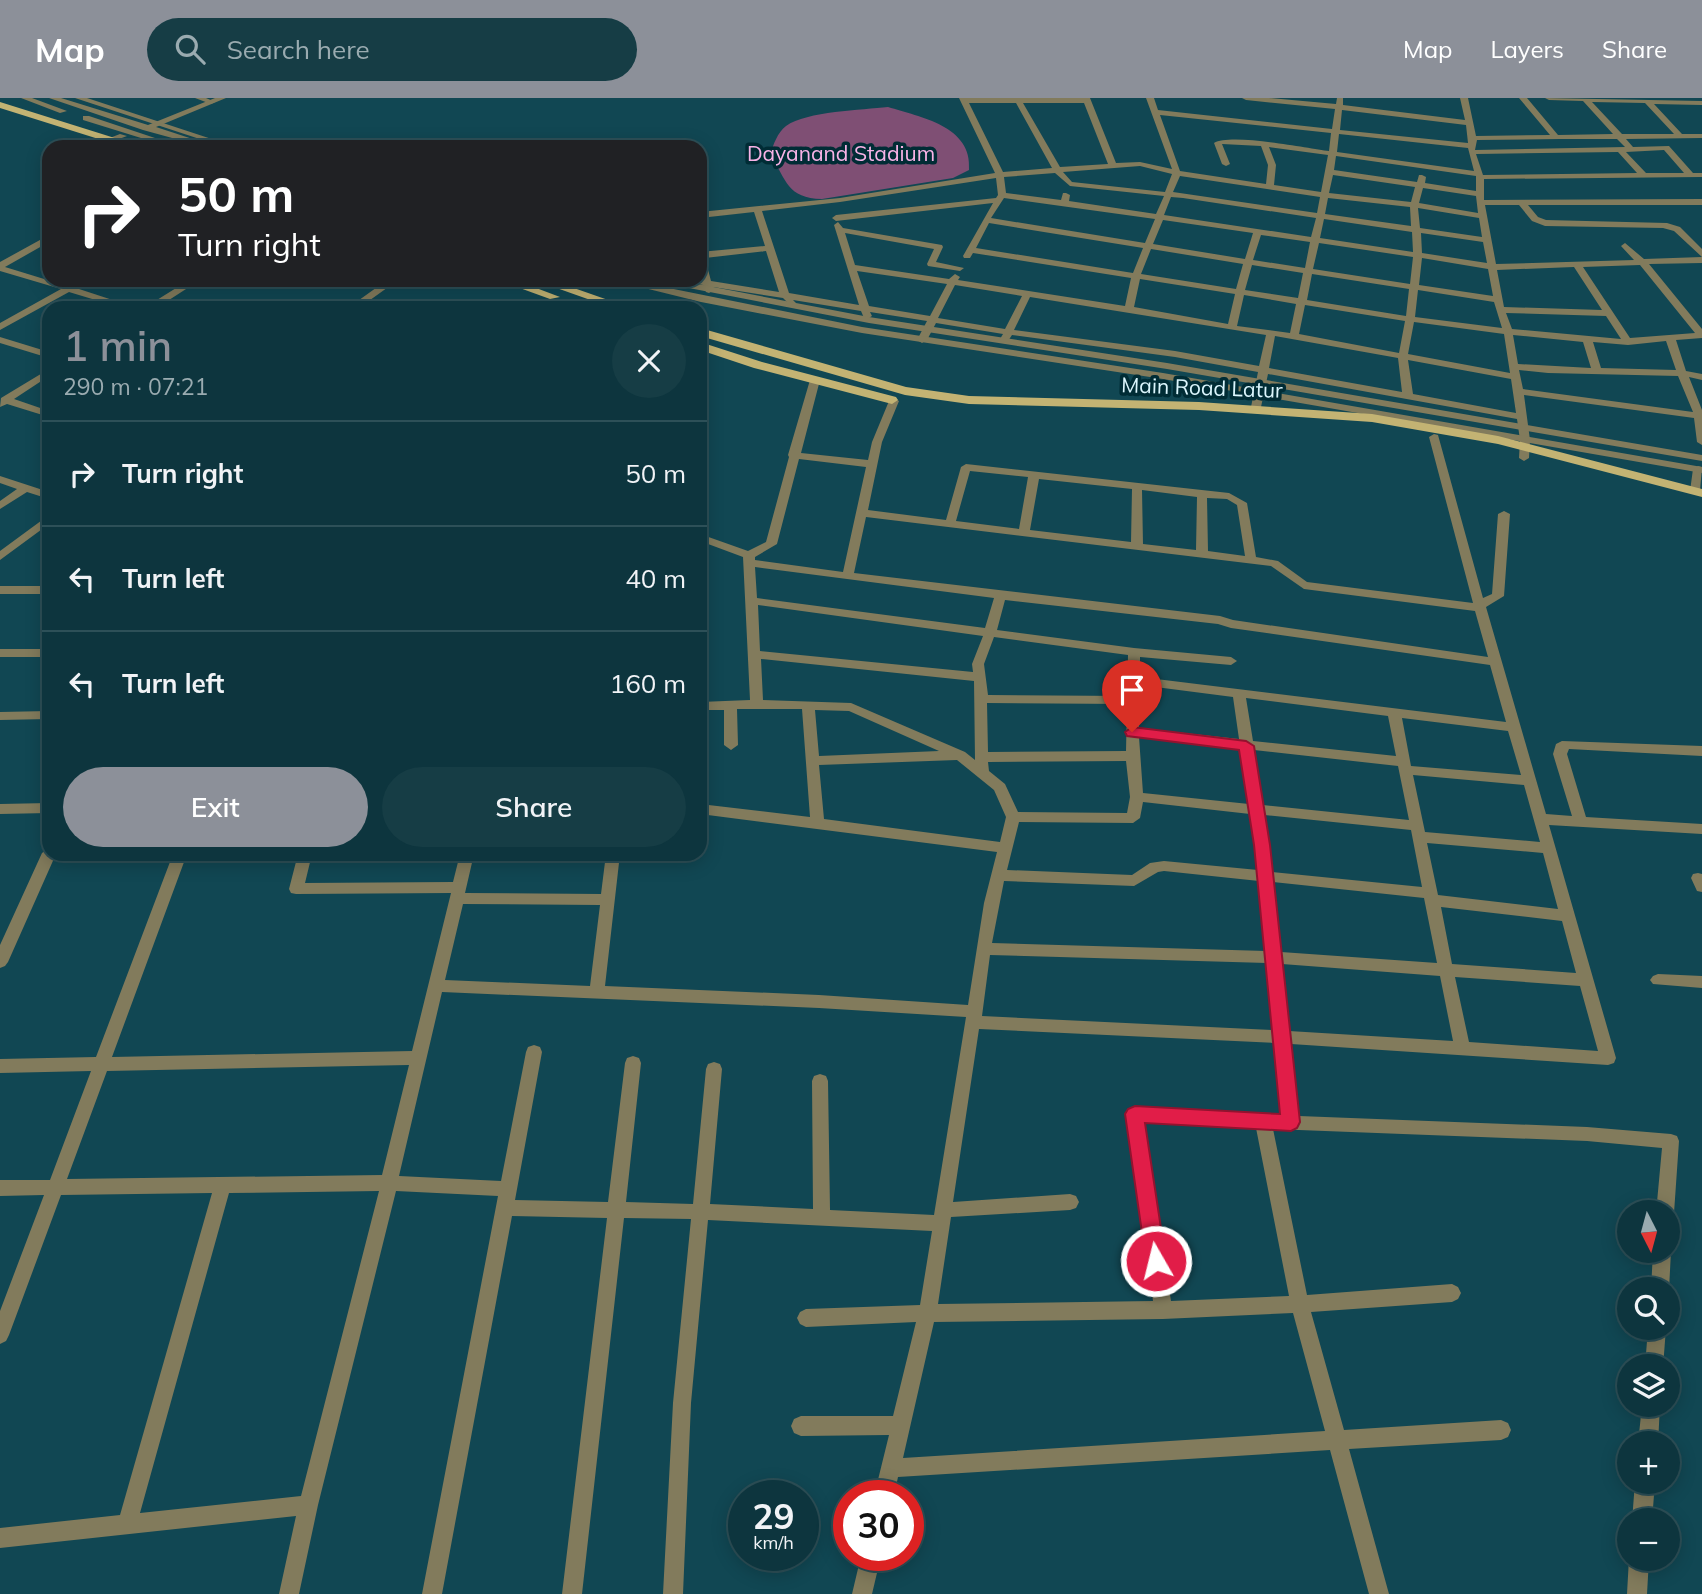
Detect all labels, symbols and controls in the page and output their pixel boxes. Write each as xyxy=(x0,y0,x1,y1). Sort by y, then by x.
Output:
search box xyxy=(147,18,637,81)
text: Map xyxy=(35,29,105,70)
icon: search xyxy=(171,30,209,68)
text: Search here xyxy=(227,33,370,66)
text: Map xyxy=(1403,34,1452,64)
text: Layers xyxy=(1490,34,1564,64)
text: Share xyxy=(1602,34,1667,64)
park label: Dayanand Stadium xyxy=(747,140,935,166)
text: 50 m xyxy=(178,163,294,224)
icon: right xyxy=(63,168,154,259)
text: Turn right xyxy=(178,224,321,264)
text: 1 min xyxy=(63,319,172,372)
button: close xyxy=(612,324,686,398)
street label: Main Road Latur xyxy=(1121,371,1284,403)
text: 290 m · 07:21 xyxy=(63,372,208,401)
icon: right xyxy=(63,455,101,493)
text: Turn right xyxy=(122,457,243,490)
text: 50 m xyxy=(625,457,686,490)
icon: left xyxy=(63,560,101,598)
text: Turn left xyxy=(122,562,224,595)
text: 40 m xyxy=(625,562,686,595)
pin xyxy=(1102,660,1162,732)
icon: left xyxy=(63,665,101,703)
text: Turn left xyxy=(122,667,224,700)
text: 160 m xyxy=(610,667,686,700)
icon: arrive xyxy=(1113,671,1151,709)
button: Exit xyxy=(63,767,368,847)
button: Share xyxy=(382,767,686,847)
north arrow xyxy=(1617,1200,1680,1264)
map controls xyxy=(1617,1200,1680,1571)
position arrow xyxy=(1119,1224,1193,1298)
button: search xyxy=(1617,1277,1680,1340)
button: layers xyxy=(1617,1354,1680,1417)
button: + xyxy=(1617,1431,1680,1494)
speed limit sign: 30 xyxy=(833,1480,924,1571)
text: 29 xyxy=(752,1494,795,1538)
button: − xyxy=(1617,1508,1680,1571)
text: km/h xyxy=(753,1531,794,1554)

